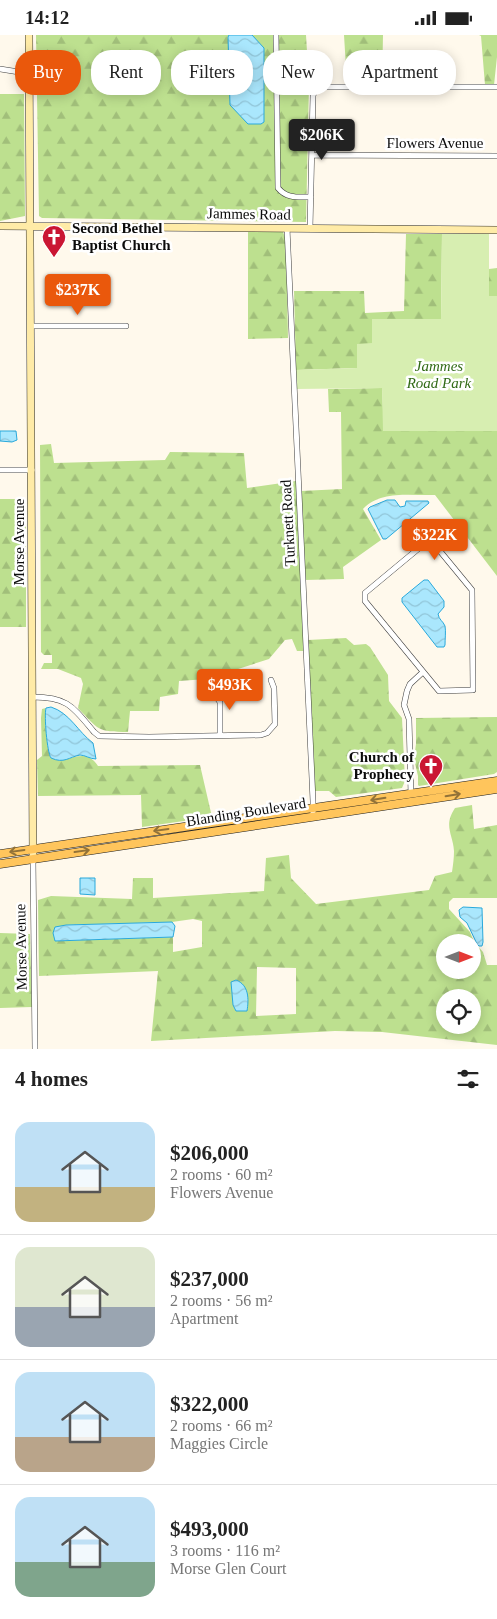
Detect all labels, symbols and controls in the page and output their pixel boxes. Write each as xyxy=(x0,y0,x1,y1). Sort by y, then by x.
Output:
text: 14:12 xyxy=(25,7,69,28)
chip: Buy xyxy=(15,50,81,95)
chip: Rent xyxy=(91,50,161,95)
chip: Filters xyxy=(171,50,253,95)
chip: New xyxy=(263,50,333,95)
chip: Apartment xyxy=(343,50,456,95)
pin: $206K xyxy=(287,119,357,161)
text: $206K xyxy=(300,126,344,143)
street label: Flowers Avenue xyxy=(387,135,484,151)
street label: Jammes Road xyxy=(207,205,291,223)
place label: Second Bethel Baptist Church xyxy=(72,220,171,253)
church icon: Second Bethel Baptist Church xyxy=(41,224,67,258)
pin: $237K xyxy=(43,273,113,316)
text: $237K xyxy=(56,281,100,298)
park label: Jammes Road Park xyxy=(406,358,472,391)
street label: Turknett Road xyxy=(278,479,298,567)
street label: Morse Avenue xyxy=(11,498,27,585)
pin: $322K xyxy=(400,519,470,561)
text: $322K xyxy=(413,526,457,543)
pin: $493K xyxy=(195,669,265,711)
text: $493K xyxy=(208,676,252,693)
place label: Church of Prophecy xyxy=(349,749,415,782)
church icon: Church of Prophecy xyxy=(418,753,444,787)
one-way arrow xyxy=(444,790,460,800)
one-way arrow xyxy=(371,794,387,804)
street label: Blanding Boulevard xyxy=(185,795,308,829)
one-way arrow xyxy=(154,825,170,835)
one-way arrow xyxy=(73,846,89,856)
one-way arrow xyxy=(9,847,25,857)
street label: Morse Avenue xyxy=(12,903,30,991)
north arrow xyxy=(436,934,481,979)
map controls xyxy=(436,934,481,1034)
button: locate xyxy=(436,989,481,1034)
icon: filters xyxy=(454,1065,482,1093)
text: 4 homes xyxy=(15,1067,88,1091)
text: $206,000 xyxy=(170,1141,249,1165)
icon: home xyxy=(55,1142,115,1202)
text: 2 rooms · 60 m² xyxy=(170,1166,273,1183)
text: Flowers Avenue xyxy=(170,1184,273,1201)
icon: home xyxy=(55,1267,115,1327)
text: $237,000 xyxy=(170,1267,249,1291)
text: 2 rooms · 56 m² xyxy=(170,1292,273,1309)
text: Apartment xyxy=(170,1310,238,1327)
icon: home xyxy=(55,1392,115,1452)
text: $322,000 xyxy=(170,1392,249,1416)
text: 2 rooms · 66 m² xyxy=(170,1417,273,1434)
text: Maggies Circle xyxy=(170,1435,268,1452)
icon: home xyxy=(55,1517,115,1577)
text: $493,000 xyxy=(170,1517,249,1541)
text: 3 rooms · 116 m² xyxy=(170,1542,280,1559)
text: Morse Glen Court xyxy=(170,1560,286,1577)

